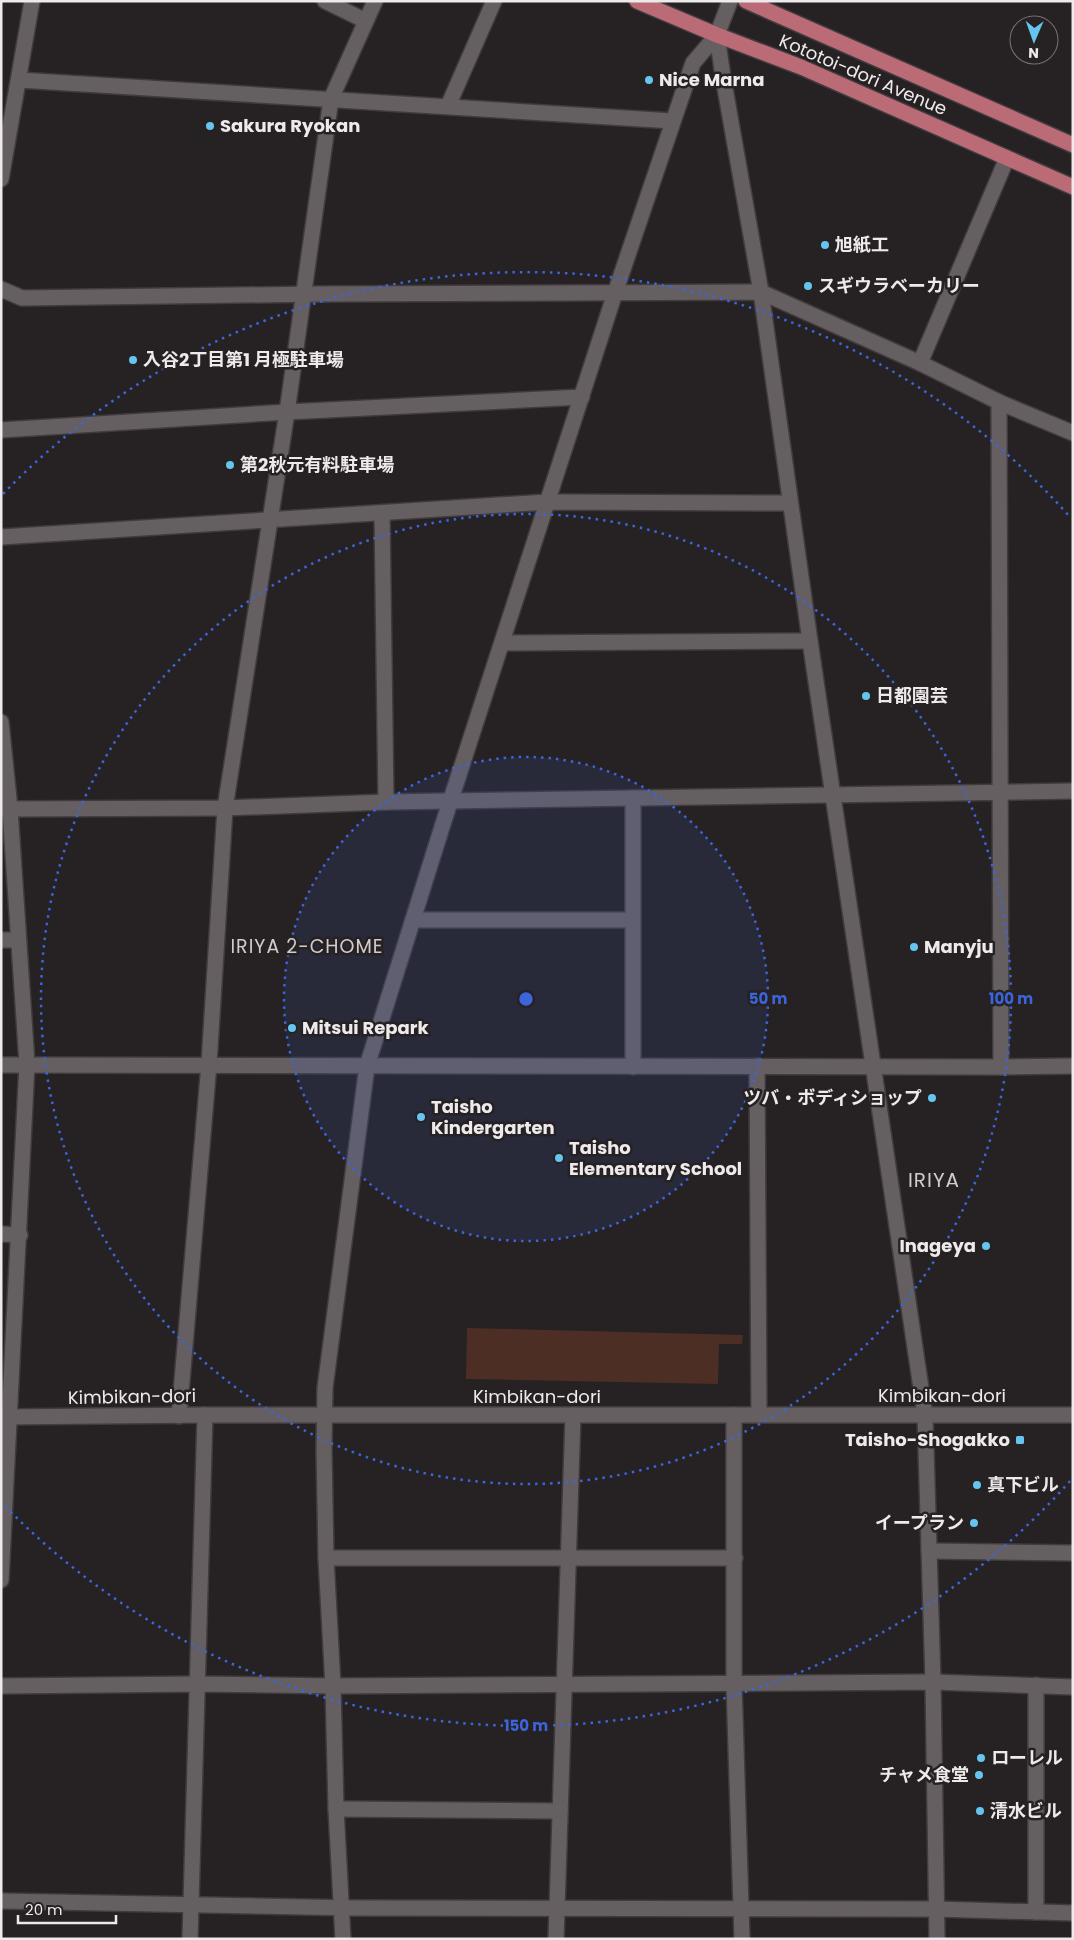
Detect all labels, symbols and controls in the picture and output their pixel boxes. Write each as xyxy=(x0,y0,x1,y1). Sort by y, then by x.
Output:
north arrow xyxy=(1009,15,1059,65)
street label: Kototoi-dori Avenue xyxy=(775,28,951,121)
text: N xyxy=(1028,43,1039,63)
place label: Nice Marna xyxy=(659,67,764,92)
marker: Nice Marna xyxy=(643,74,655,86)
place label: Sakura Ryokan xyxy=(220,113,360,138)
marker: Sakura Ryokan xyxy=(204,120,216,132)
place label: 旭紙工 xyxy=(835,232,889,257)
marker: 旭紙工 xyxy=(819,239,831,251)
place label: スギウラベーカリー xyxy=(818,273,980,298)
marker: スギウラベーカリー xyxy=(802,280,814,292)
place label: 入谷2丁目第1 月極駐車場 xyxy=(143,347,344,372)
marker: 入谷2丁目第1 月極駐車場 xyxy=(127,354,139,366)
place label: 第2秋元有料駐車場 xyxy=(240,452,394,477)
marker: 第2秋元有料駐車場 xyxy=(224,459,236,471)
place label: 日都園芸 xyxy=(876,683,948,708)
marker: 日都園芸 xyxy=(860,690,872,702)
district label: IRIYA 2-CHOME xyxy=(230,933,384,960)
place label: Manyju xyxy=(924,934,994,959)
marker: Manyju xyxy=(908,941,920,953)
text: 50 m xyxy=(749,988,787,1009)
text: 100 m xyxy=(989,988,1033,1009)
centre of rings xyxy=(517,990,535,1008)
place label: Mitsui Repark xyxy=(302,1015,429,1040)
marker: Mitsui Repark xyxy=(286,1022,298,1034)
place label: ツバ・ボディショップ xyxy=(743,1085,922,1110)
marker: ツバ・ボディショップ xyxy=(926,1092,938,1104)
place label: Taisho Kindergarten xyxy=(431,1094,555,1140)
marker: Taisho Kindergarten xyxy=(415,1111,427,1123)
place label: Taisho Elementary School xyxy=(569,1135,742,1181)
marker: Taisho Elementary School xyxy=(553,1152,565,1164)
district label: IRIYA xyxy=(908,1166,960,1194)
place label: Inageya xyxy=(899,1233,976,1258)
marker: Inageya xyxy=(980,1240,992,1252)
street label: Kimbikan-dori xyxy=(68,1383,196,1410)
street label: Kimbikan-dori xyxy=(878,1383,1006,1408)
street label: Kimbikan-dori xyxy=(473,1384,601,1409)
place label: Taisho-Shogakko xyxy=(845,1427,1010,1452)
marker: Taisho-Shogakko xyxy=(1014,1434,1026,1446)
place label: 真下ビル xyxy=(987,1472,1059,1497)
marker: 真下ビル xyxy=(971,1479,983,1491)
place label: イープラン xyxy=(875,1510,964,1535)
marker: イープラン xyxy=(968,1517,980,1529)
text: 150 m xyxy=(504,1715,548,1736)
place label: ローレル xyxy=(991,1745,1063,1770)
marker: ローレル xyxy=(975,1752,987,1764)
place label: チャメ食堂 xyxy=(879,1762,969,1787)
marker: チャメ食堂 xyxy=(973,1769,985,1781)
place label: 清水ビル xyxy=(990,1798,1062,1823)
marker: 清水ビル xyxy=(974,1805,986,1817)
scale bar xyxy=(18,1892,115,1924)
text: 20 m xyxy=(25,1899,63,1920)

